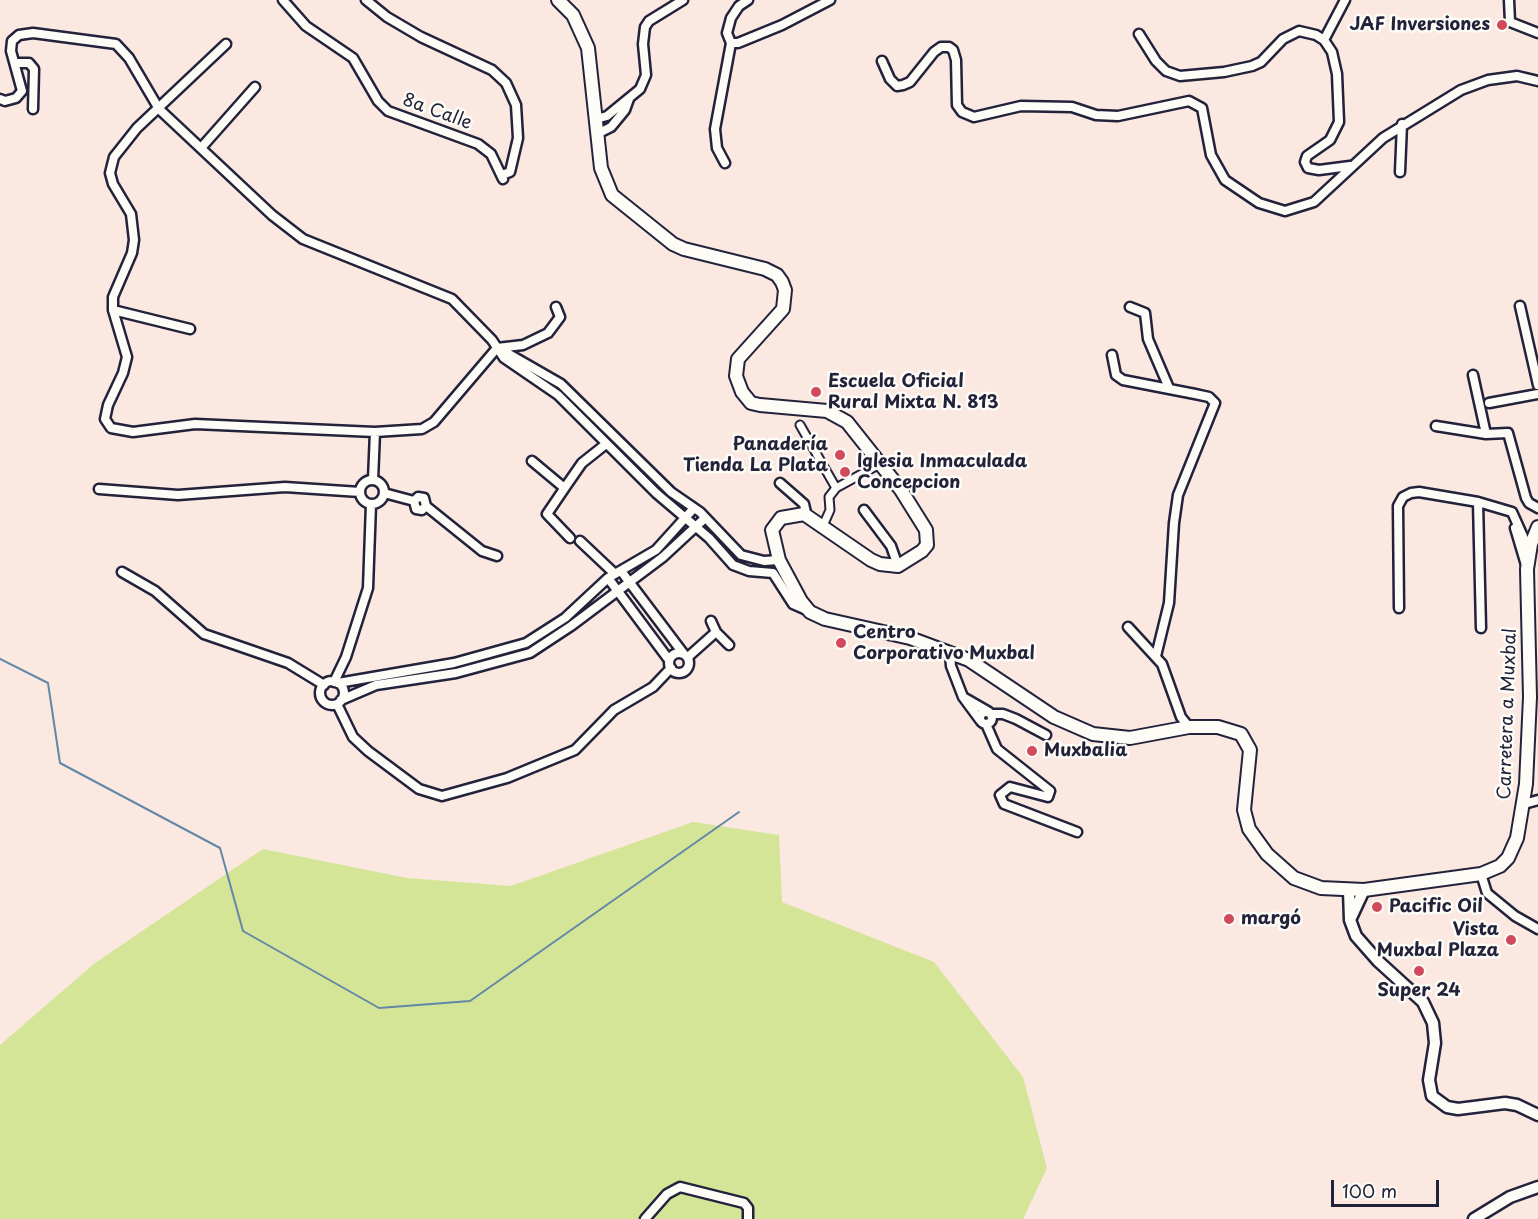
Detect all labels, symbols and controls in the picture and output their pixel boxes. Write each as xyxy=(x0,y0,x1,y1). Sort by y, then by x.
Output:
place label: JAF Inversiones xyxy=(1350,14,1490,36)
marker: JAF Inversiones xyxy=(1495,18,1509,32)
street label: 8a Calle xyxy=(399,90,475,134)
place label: Escuela Oficial Rural Mixta N. 813 xyxy=(828,371,999,413)
marker: Escuela Oficial Rural Mixta N. 813 xyxy=(809,385,823,399)
place label: Panadería Tienda La Plata xyxy=(683,434,828,476)
marker: Panadería Tienda La Plata xyxy=(833,448,847,462)
place label: Iglesia Inmaculada Concepcion xyxy=(857,451,1027,494)
marker: Iglesia Inmaculada Concepcion xyxy=(838,465,852,479)
place label: Centro Corporativo Muxbal xyxy=(853,622,1035,664)
street label: Carretera a Muxbal xyxy=(1494,628,1522,800)
marker: Centro Corporativo Muxbal xyxy=(834,636,848,650)
place label: Muxbalia xyxy=(1044,740,1127,762)
marker: Muxbalia xyxy=(1025,744,1039,758)
place label: Pacific Oil xyxy=(1389,896,1483,918)
marker: Pacific Oil xyxy=(1370,900,1384,914)
place label: margó xyxy=(1241,908,1301,930)
marker: margó xyxy=(1222,912,1236,926)
place label: Vista Muxbal Plaza xyxy=(1377,919,1499,962)
marker: Vista Muxbal Plaza xyxy=(1504,933,1518,947)
marker: Super 24 xyxy=(1412,964,1426,978)
place label: Super 24 xyxy=(1377,980,1461,1002)
scale bar xyxy=(1334,1168,1442,1206)
text: 100 m xyxy=(1342,1177,1397,1204)

